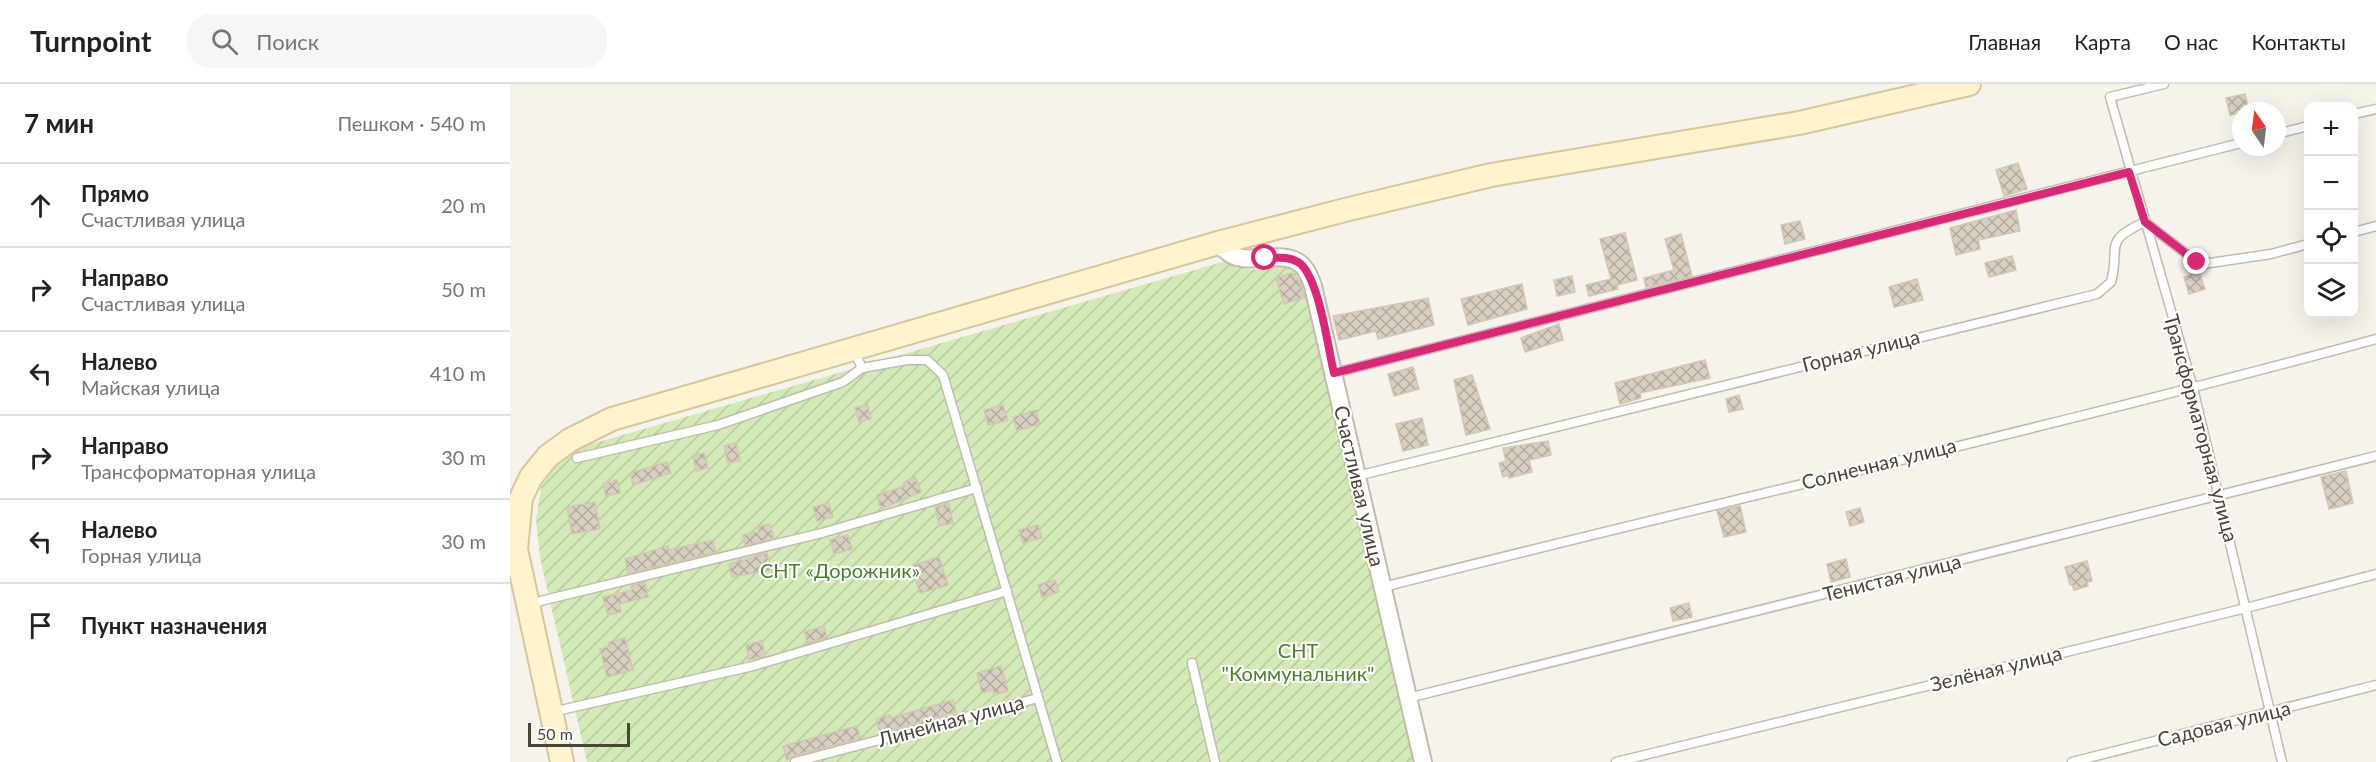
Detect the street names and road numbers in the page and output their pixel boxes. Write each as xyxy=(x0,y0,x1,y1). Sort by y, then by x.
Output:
street label: Трансформаторная улица xyxy=(2160,311,2244,544)
street label: Горная улица xyxy=(1799,324,1922,376)
street label: Счастливая улица xyxy=(1330,403,1390,569)
street label: Солнечная улица xyxy=(1799,432,1959,494)
street label: Тенистая улица xyxy=(1820,548,1963,606)
street label: Зелёная улица xyxy=(1927,640,2064,696)
street label: Линейная улица xyxy=(874,689,1026,751)
street label: Садовая улица xyxy=(2155,695,2293,751)

